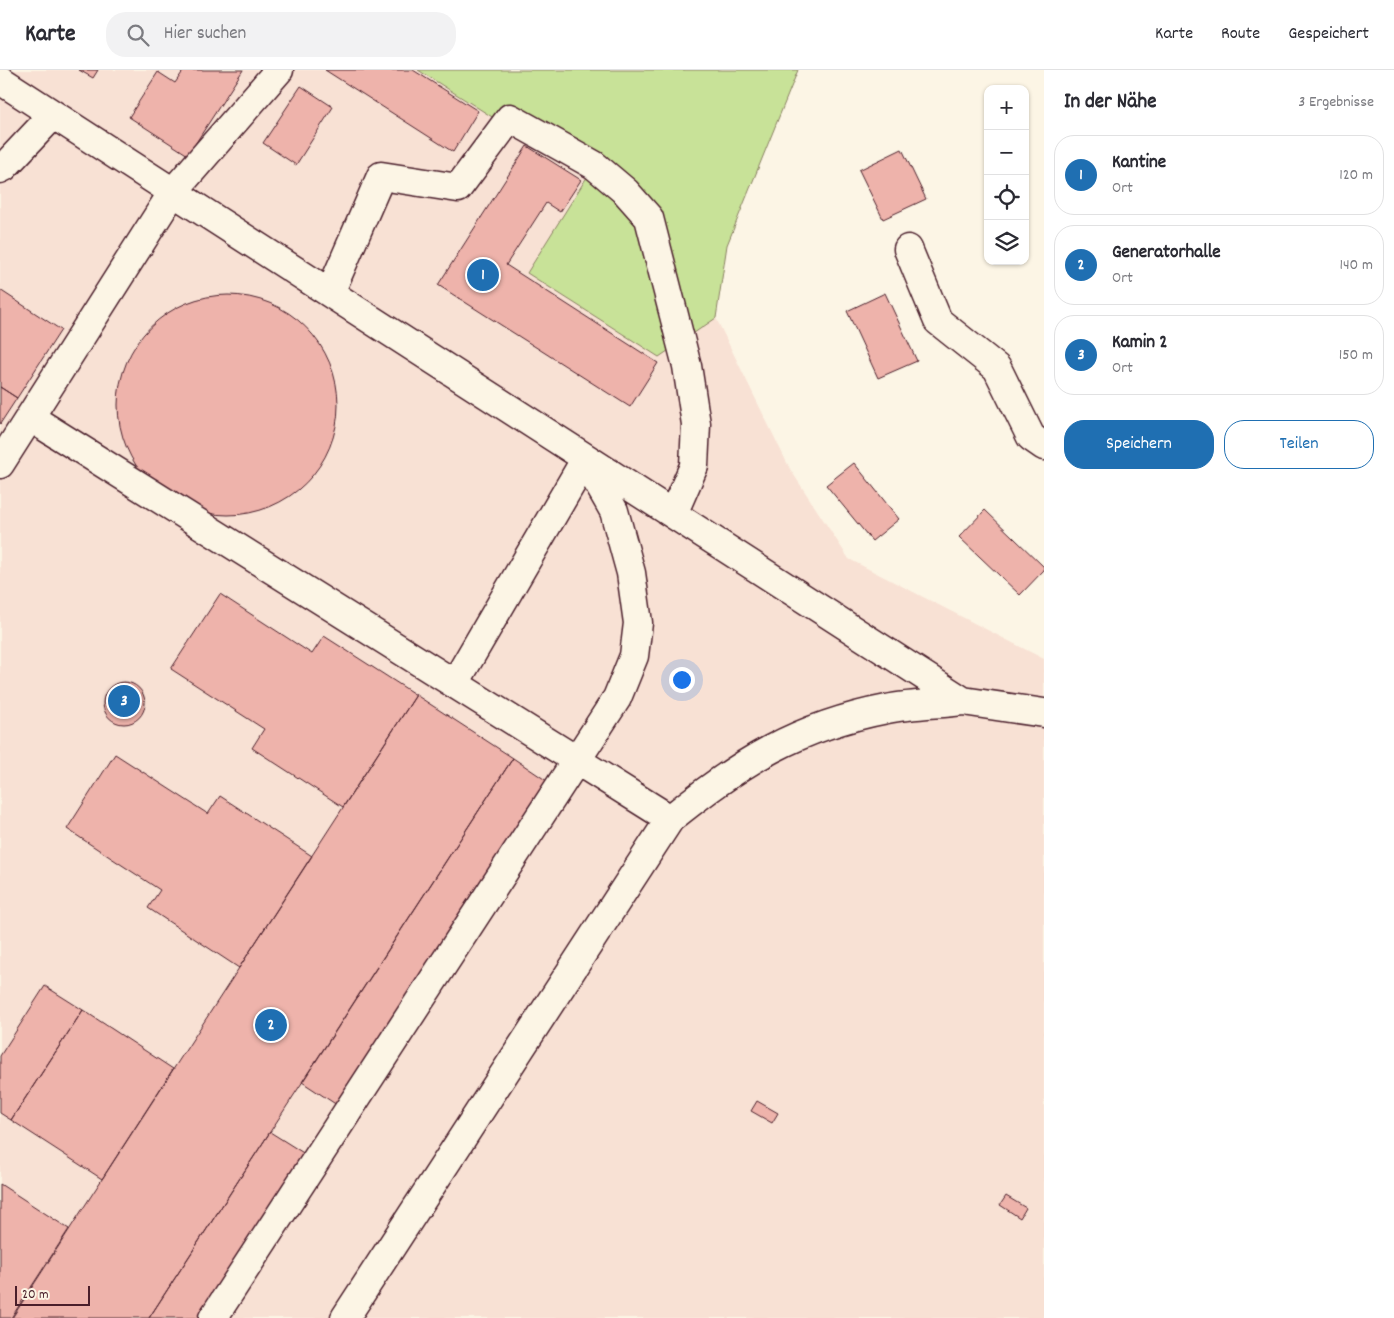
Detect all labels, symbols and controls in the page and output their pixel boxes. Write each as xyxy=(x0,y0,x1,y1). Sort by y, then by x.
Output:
search box xyxy=(106,12,456,57)
text: Karte xyxy=(25,18,76,52)
icon: search xyxy=(124,21,152,49)
text: Hier suchen xyxy=(164,21,246,48)
text: Karte xyxy=(1155,22,1193,47)
text: Route xyxy=(1221,22,1260,47)
text: Gespeichert xyxy=(1288,22,1369,47)
map controls xyxy=(984,85,1029,265)
button: + xyxy=(984,85,1029,130)
text: In der Nähe xyxy=(1064,88,1156,118)
text: 3 Ergebnisse xyxy=(1298,91,1374,114)
button: − xyxy=(984,130,1029,175)
text: Kantine xyxy=(1112,150,1166,177)
text: 1 xyxy=(1079,164,1083,187)
text: 120 m xyxy=(1339,164,1373,187)
button: locate xyxy=(984,175,1029,220)
text: Ort xyxy=(1112,177,1133,200)
button: layers xyxy=(984,220,1029,265)
text: Generatorhalle xyxy=(1112,240,1221,267)
text: 2 xyxy=(1078,254,1085,277)
text: 140 m xyxy=(1339,254,1373,277)
pin: 1 xyxy=(467,256,499,294)
text: Ort xyxy=(1112,267,1133,290)
text: Kamin 2 xyxy=(1112,330,1168,357)
text: 3 xyxy=(1077,344,1085,367)
text: 150 m xyxy=(1339,344,1373,367)
text: Ort xyxy=(1112,357,1133,380)
button: Speichern xyxy=(1064,420,1214,469)
button: Teilen xyxy=(1224,420,1374,469)
your location xyxy=(669,667,695,693)
pin: 3 xyxy=(108,682,140,720)
pin: 2 xyxy=(255,1006,287,1044)
scale bar xyxy=(15,1283,90,1306)
text: 20 m xyxy=(22,1285,49,1305)

